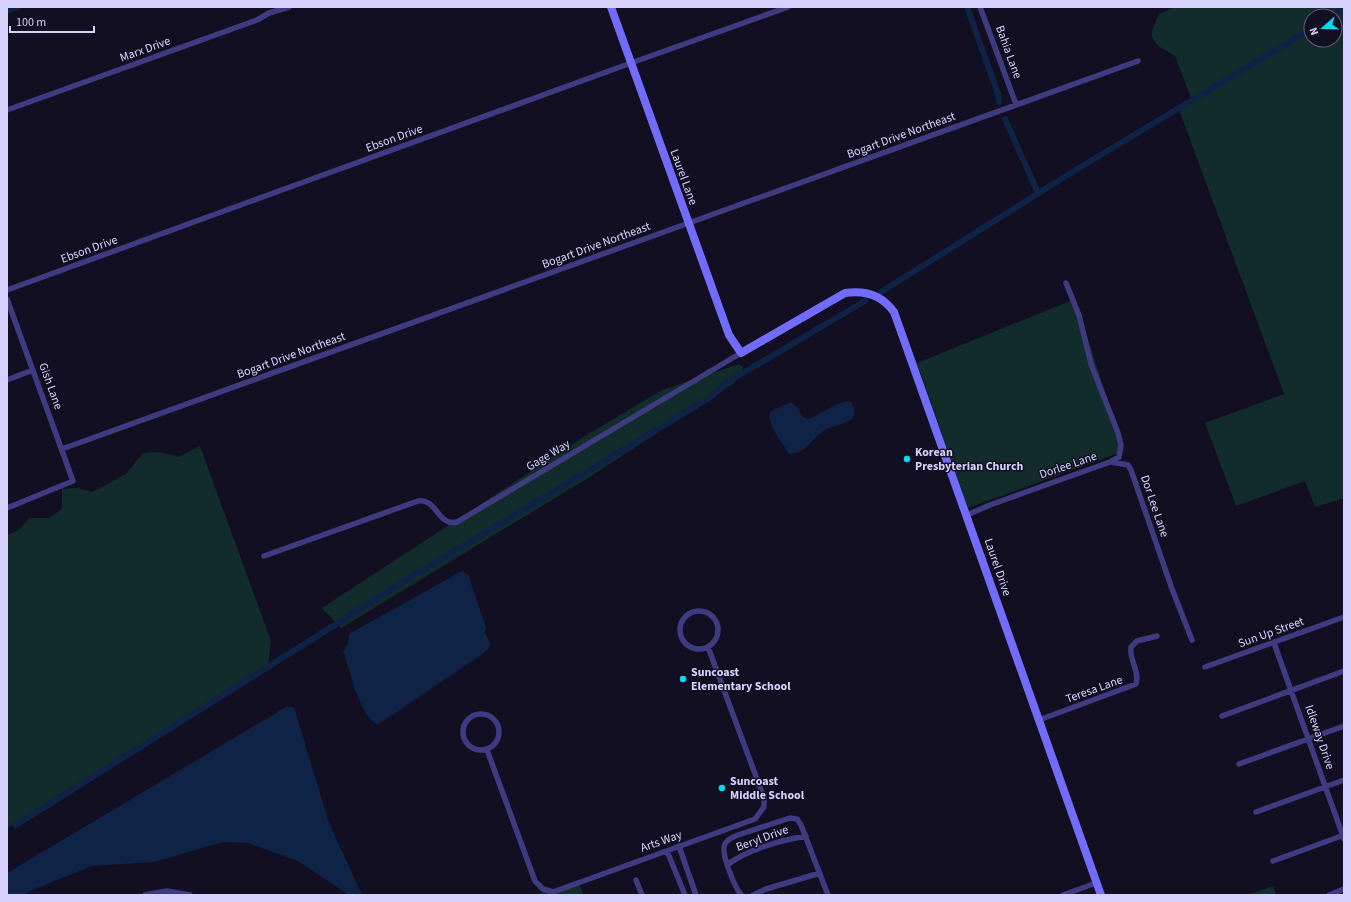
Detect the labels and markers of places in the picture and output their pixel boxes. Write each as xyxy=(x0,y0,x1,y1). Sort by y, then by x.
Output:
place label: Korean Presbyterian Church xyxy=(915,444,1024,475)
marker: Korean Presbyterian Church xyxy=(902,454,912,464)
place label: Suncoast Elementary School xyxy=(691,664,791,695)
marker: Suncoast Elementary School xyxy=(678,674,688,684)
place label: Suncoast Middle School xyxy=(730,773,805,804)
marker: Suncoast Middle School xyxy=(717,783,727,793)

